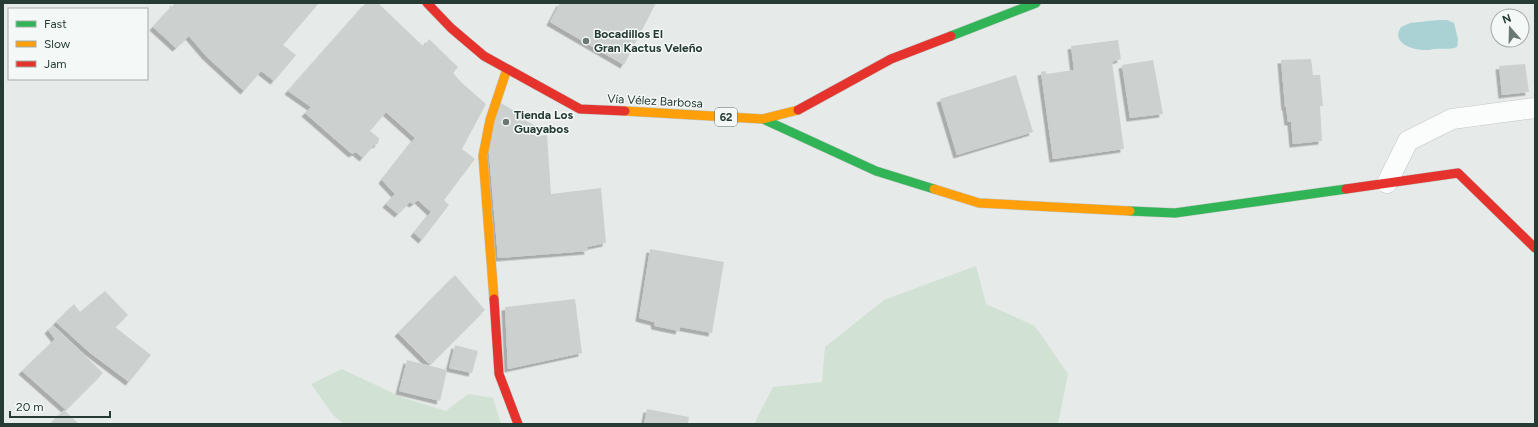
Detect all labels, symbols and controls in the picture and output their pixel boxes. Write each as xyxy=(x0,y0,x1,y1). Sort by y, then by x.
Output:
legend xyxy=(8,8,148,80)
north arrow xyxy=(1490,8,1530,48)
text: N xyxy=(1501,12,1513,27)
text: Fast xyxy=(44,17,67,31)
place label: Bocadillos El Gran Kactus Veleño xyxy=(594,27,702,55)
marker: Bocadillos El Gran Kactus Veleño xyxy=(581,36,591,46)
text: Slow xyxy=(44,37,71,51)
text: Jam xyxy=(44,57,67,71)
street label: Vía Vélez Barbosa xyxy=(607,92,703,110)
place label: Tienda Los Guayabos xyxy=(514,108,573,136)
road number: 62 xyxy=(715,108,737,126)
marker: Tienda Los Guayabos xyxy=(501,117,511,127)
scale bar xyxy=(10,393,110,419)
text: 20 m xyxy=(16,400,44,414)

